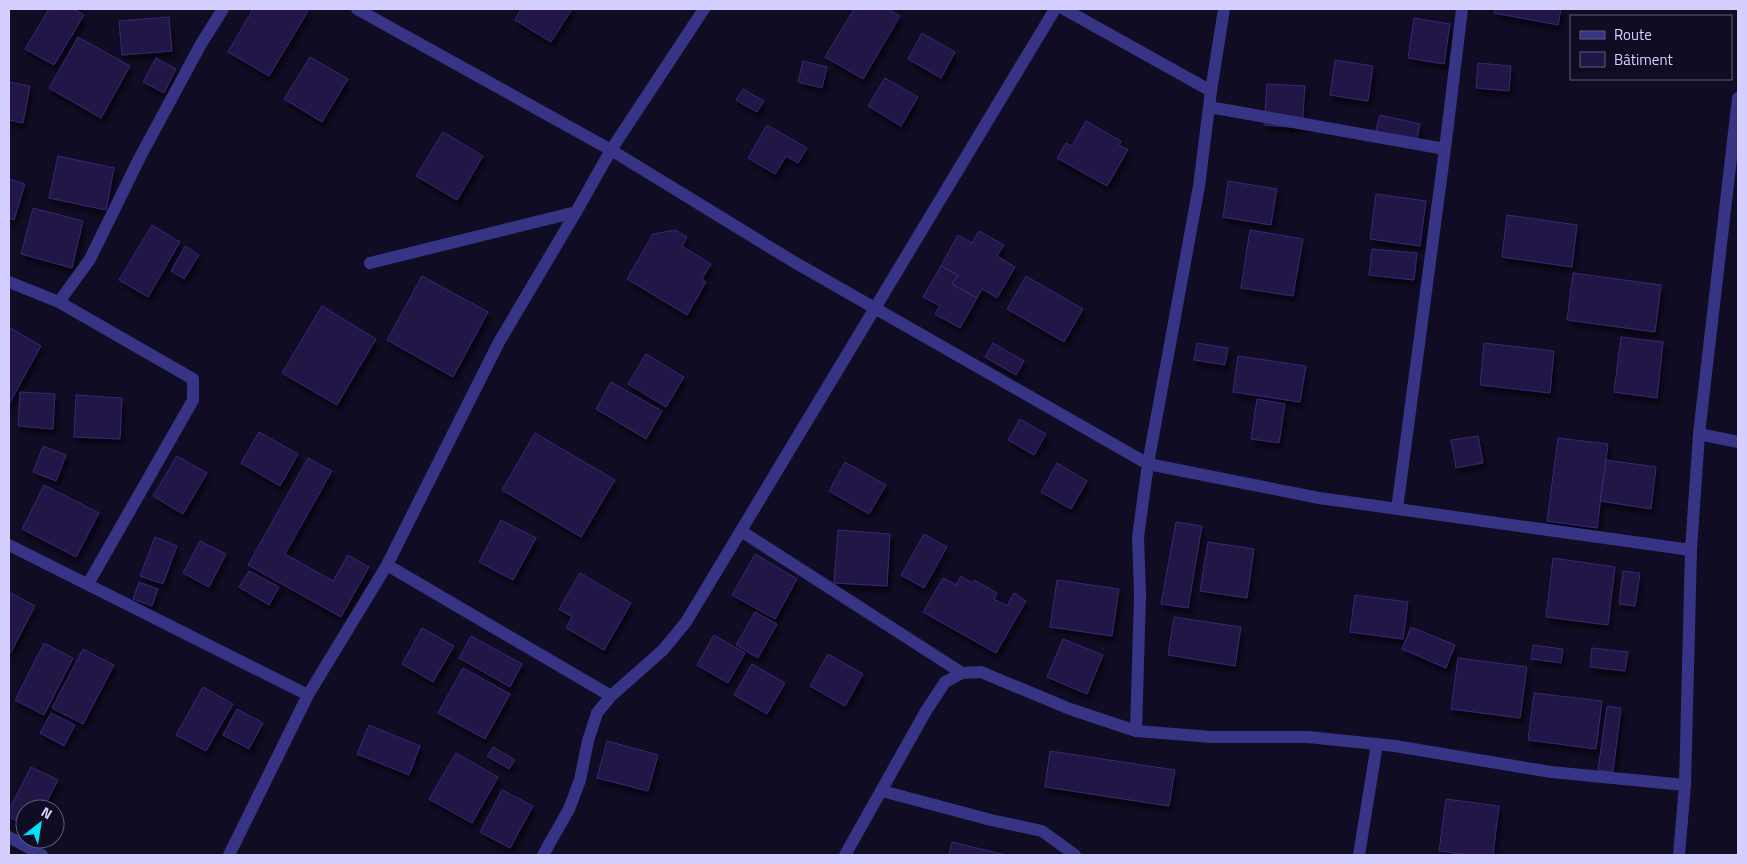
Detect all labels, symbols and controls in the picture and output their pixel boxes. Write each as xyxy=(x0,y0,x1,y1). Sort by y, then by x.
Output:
legend xyxy=(1570,15,1732,80)
text: Route xyxy=(1614,23,1652,46)
text: Bâtiment xyxy=(1614,48,1673,71)
north arrow xyxy=(15,799,65,849)
text: N xyxy=(37,801,57,824)

